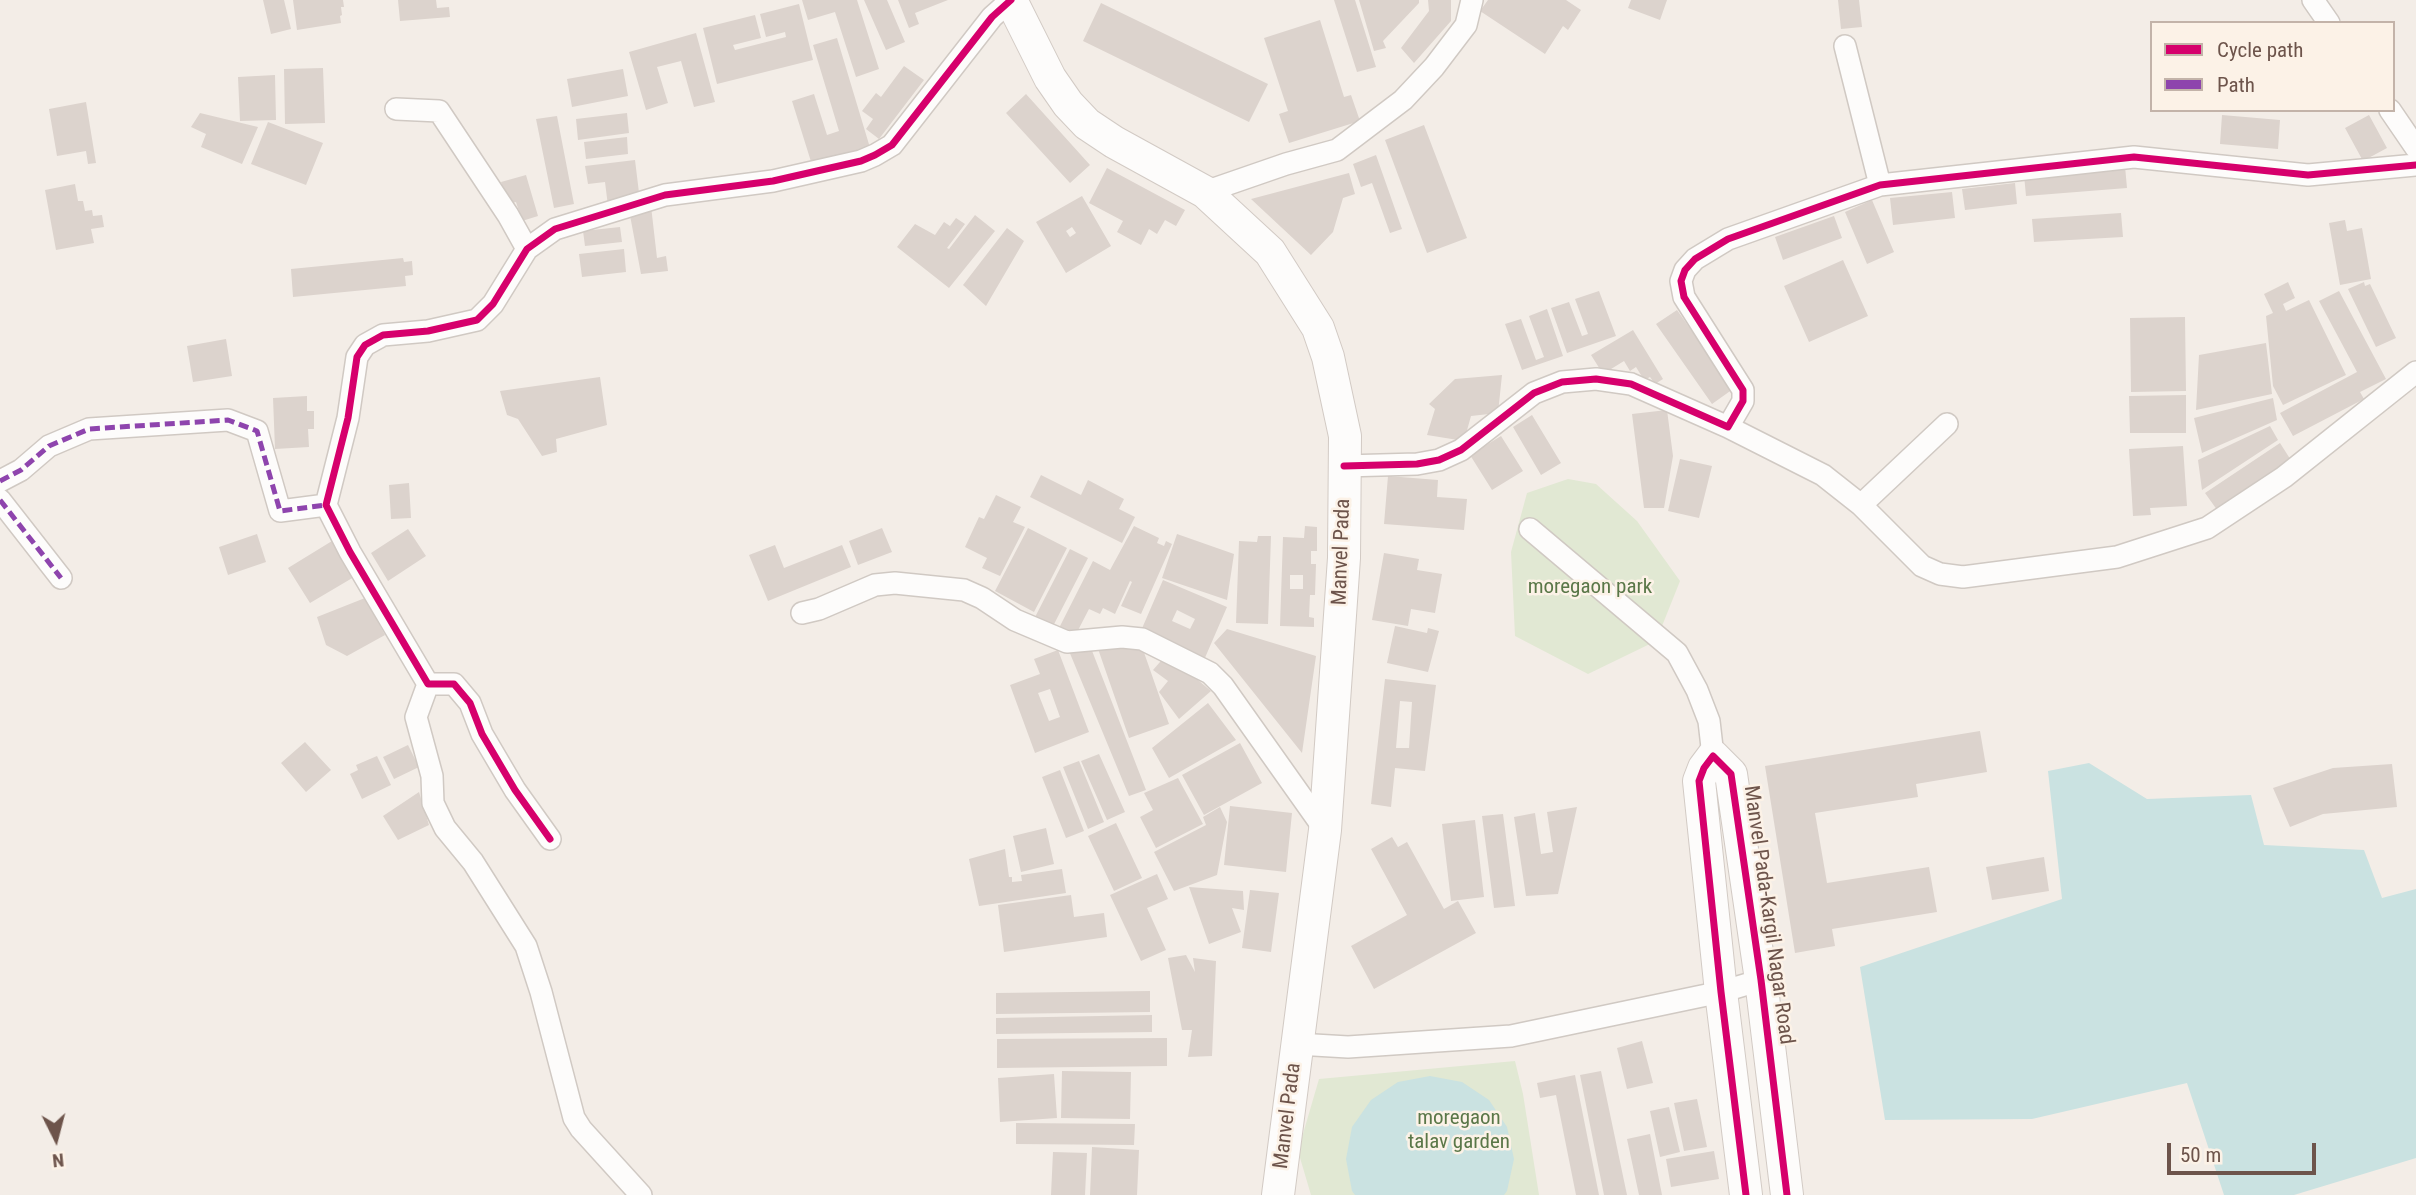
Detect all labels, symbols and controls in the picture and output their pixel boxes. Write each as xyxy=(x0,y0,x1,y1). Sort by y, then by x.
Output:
legend xyxy=(2150,21,2395,112)
text: Cycle path xyxy=(2217,38,2303,62)
text: Path xyxy=(2217,73,2255,97)
street label: Manvel Pada xyxy=(1328,498,1356,606)
park label: moregaon park xyxy=(1528,575,1652,601)
street label: Manvel Pada-Kargil Nagar Road xyxy=(1737,784,1799,1046)
street label: Manvel Pada xyxy=(1269,1062,1307,1170)
north arrow xyxy=(21,1104,91,1174)
park label: moregaon talav garden xyxy=(1408,1106,1510,1156)
scale bar xyxy=(2171,1128,2320,1172)
text: 50 m xyxy=(2180,1143,2221,1167)
text: N xyxy=(51,1148,65,1172)

